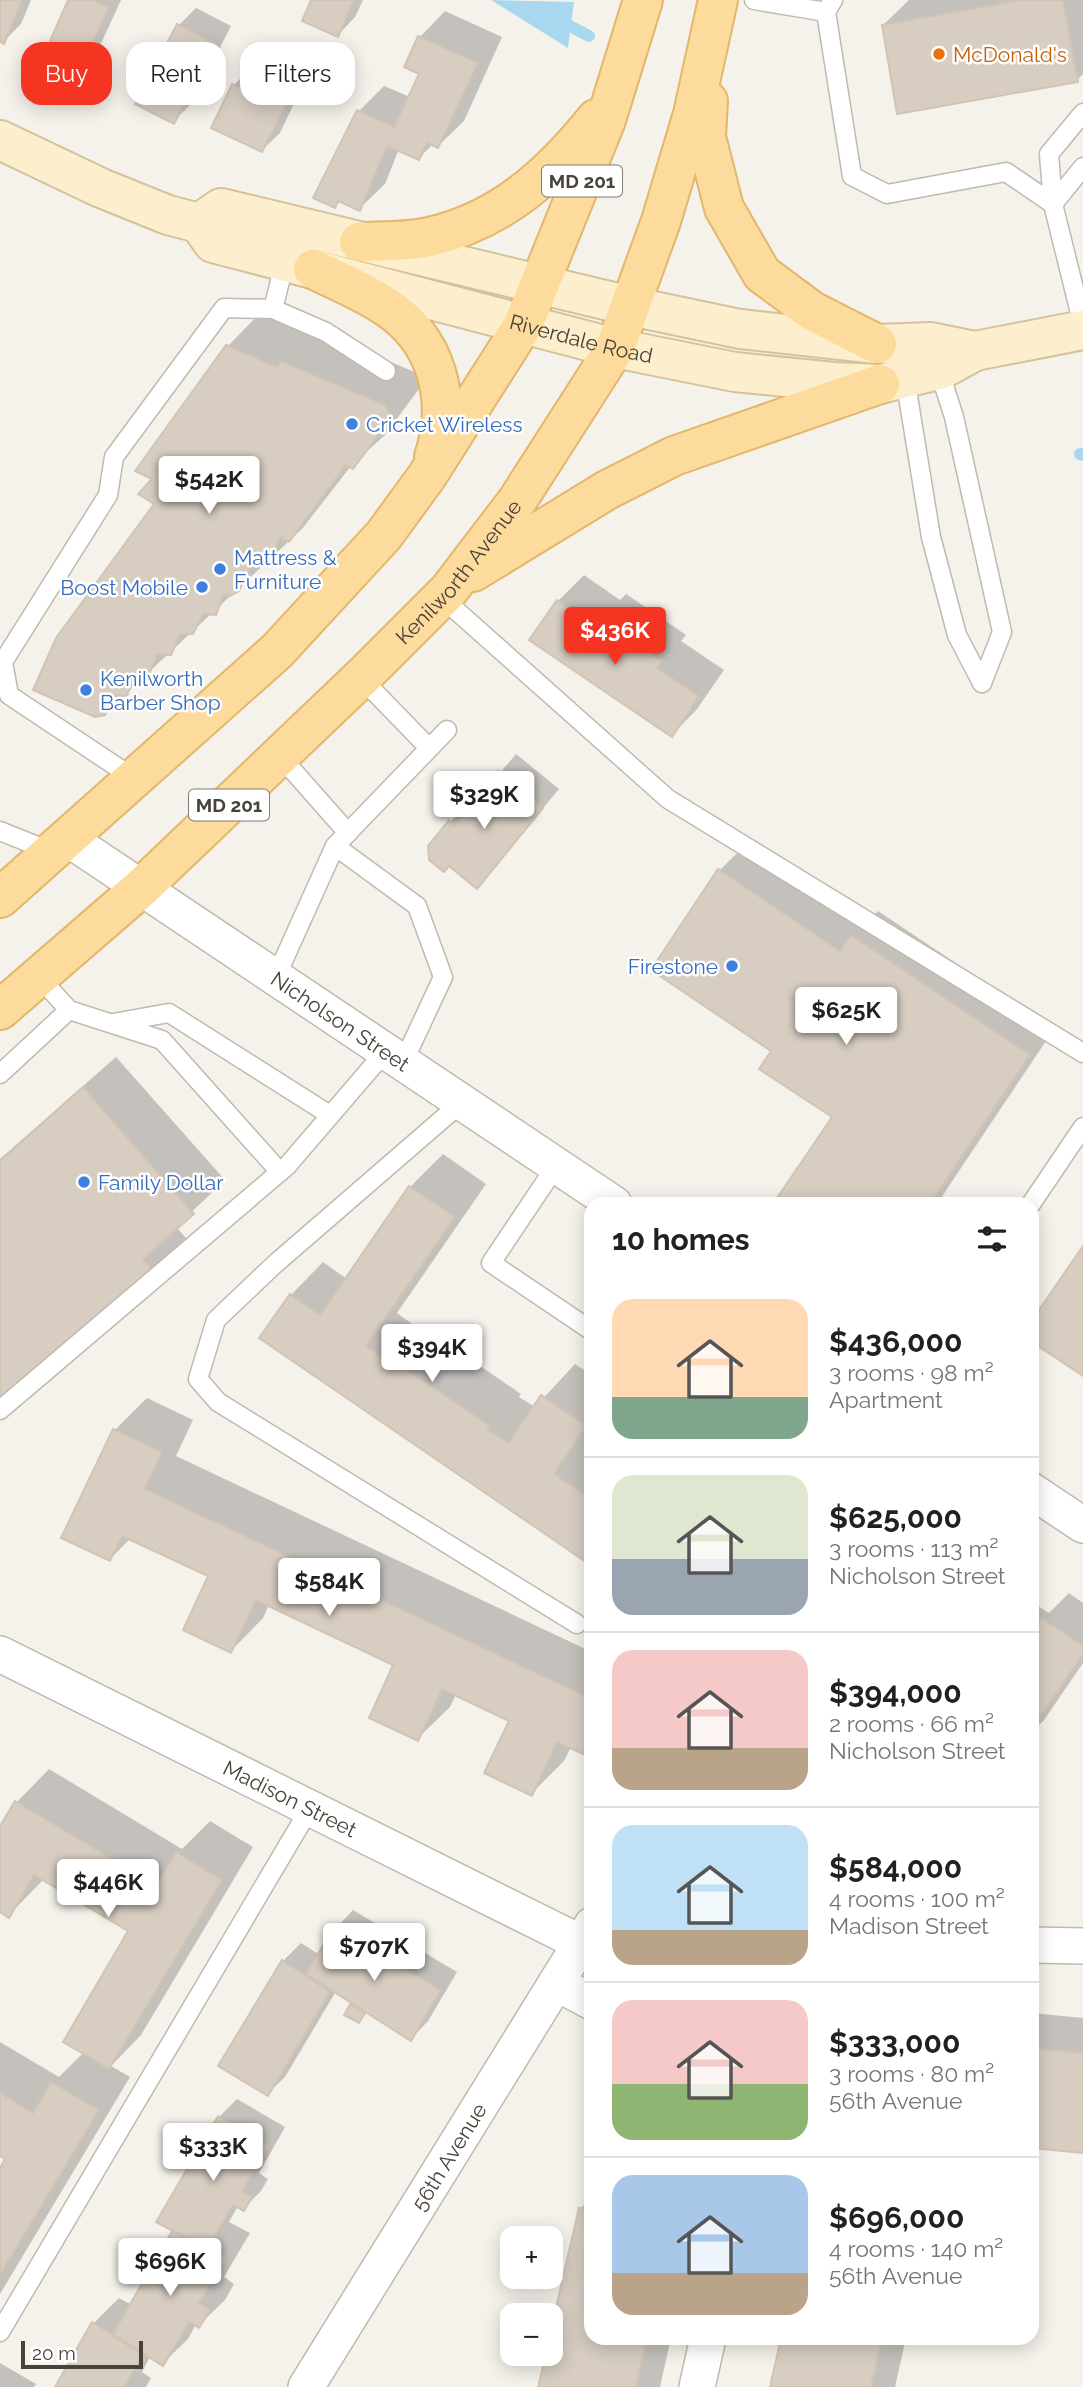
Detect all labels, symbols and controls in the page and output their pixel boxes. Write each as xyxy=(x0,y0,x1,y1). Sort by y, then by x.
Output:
chip: Buy xyxy=(21,42,112,105)
chip: Rent xyxy=(126,42,226,105)
chip: Filters xyxy=(240,42,355,105)
place label: McDonald's xyxy=(953,42,1067,67)
marker: McDonald's xyxy=(931,46,947,62)
road number: MD 201 xyxy=(542,166,622,196)
street label: Riverdale Road xyxy=(507,309,655,368)
place label: Cricket Wireless xyxy=(366,412,523,437)
marker: Cricket Wireless xyxy=(344,416,360,432)
pin: $542K xyxy=(160,456,258,516)
text: $542K xyxy=(175,465,243,492)
street label: Kenilworth Avenue xyxy=(390,494,526,649)
place label: Mattress & Furniture xyxy=(234,545,337,594)
marker: Mattress & Furniture xyxy=(212,561,228,577)
place label: Boost Mobile xyxy=(60,575,188,600)
marker: Boost Mobile xyxy=(194,579,210,595)
pin: $436K xyxy=(566,608,664,667)
text: $436K xyxy=(580,616,650,643)
place label: Kenilworth Barber Shop xyxy=(100,666,221,715)
marker: Kenilworth Barber Shop xyxy=(78,682,94,698)
pin: $329K xyxy=(435,772,533,831)
text: $329K xyxy=(449,780,519,807)
road number: MD 201 xyxy=(189,790,269,820)
place label: Firestone xyxy=(628,954,718,979)
marker: Firestone xyxy=(724,958,740,974)
street label: Nicholson Street xyxy=(266,966,414,1076)
pin: $625K xyxy=(797,988,895,1047)
text: $625K xyxy=(811,996,881,1023)
place label: Family Dollar xyxy=(98,1170,224,1195)
marker: Family Dollar xyxy=(76,1174,92,1190)
icon: filters xyxy=(973,1220,1011,1258)
text: 10 homes xyxy=(612,1222,749,1257)
pin: $394K xyxy=(383,1324,481,1384)
text: $436,000 xyxy=(829,1324,962,1359)
icon: home xyxy=(668,1327,752,1411)
text: $394K xyxy=(397,1333,467,1360)
text: 3 rooms · 98 m² xyxy=(829,1359,994,1386)
text: Apartment xyxy=(829,1386,943,1413)
text: $625,000 xyxy=(829,1500,962,1535)
icon: home xyxy=(668,1503,752,1587)
text: 3 rooms · 113 m² xyxy=(829,1535,998,1562)
pin: $584K xyxy=(280,1558,378,1618)
text: Nicholson Street xyxy=(829,1562,1006,1589)
text: $584K xyxy=(294,1567,364,1594)
text: $394,000 xyxy=(829,1675,962,1710)
icon: home xyxy=(668,1678,752,1762)
text: 2 rooms · 66 m² xyxy=(829,1710,994,1737)
text: Nicholson Street xyxy=(829,1737,1006,1764)
street label: Madison Street xyxy=(219,1755,361,1842)
text: $584,000 xyxy=(829,1850,962,1885)
icon: home xyxy=(668,1853,752,1937)
pin: $446K xyxy=(59,1860,157,1919)
text: $446K xyxy=(73,1868,143,1895)
text: 4 rooms · 100 m² xyxy=(829,1885,1005,1912)
text: Madison Street xyxy=(829,1912,989,1939)
pin: $707K xyxy=(325,1924,423,1983)
text: $707K xyxy=(339,1932,409,1959)
text: $333,000 xyxy=(829,2025,960,2060)
icon: home xyxy=(668,2028,752,2112)
text: 3 rooms · 80 m² xyxy=(829,2060,994,2087)
text: 56th Avenue xyxy=(829,2087,962,2114)
street label: 56th Avenue xyxy=(406,2098,491,2215)
pin: $333K xyxy=(164,2124,262,2183)
text: $333K xyxy=(179,2132,247,2159)
text: $696,000 xyxy=(829,2200,964,2235)
icon: home xyxy=(668,2203,752,2287)
map controls xyxy=(500,2226,563,2366)
button: + xyxy=(500,2226,563,2289)
text: 4 rooms · 140 m² xyxy=(829,2235,1003,2262)
pin: $696K xyxy=(121,2238,219,2298)
text: $696K xyxy=(134,2247,206,2274)
text: 56th Avenue xyxy=(829,2262,962,2289)
button: − xyxy=(500,2303,563,2366)
scale bar xyxy=(21,2338,144,2370)
text: 20 m xyxy=(32,2342,76,2364)

